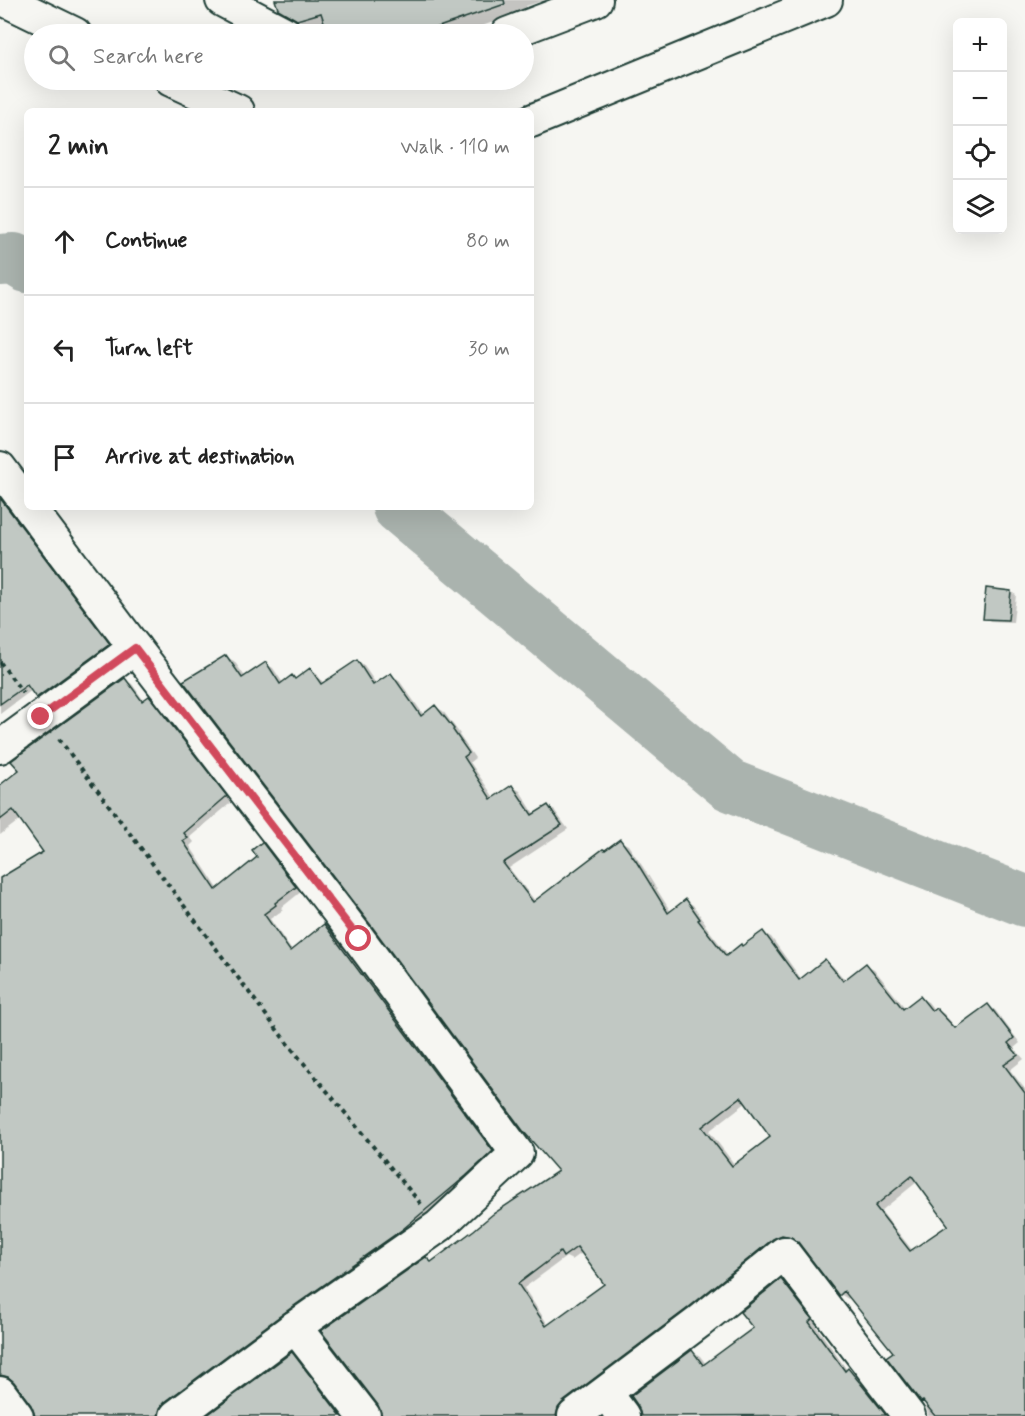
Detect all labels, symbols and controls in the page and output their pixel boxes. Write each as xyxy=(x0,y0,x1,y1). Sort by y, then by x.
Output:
map controls xyxy=(953,18,1007,234)
button: + xyxy=(953,18,1007,72)
search box xyxy=(24,24,534,90)
icon: search xyxy=(45,41,78,74)
text: Search here xyxy=(93,43,204,71)
button: − xyxy=(953,72,1007,126)
button: locate xyxy=(953,126,1007,180)
text: 2 min xyxy=(48,130,109,164)
text: Walk · 110 m xyxy=(401,134,510,161)
button: layers xyxy=(953,180,1007,234)
icon: ahead xyxy=(48,225,81,258)
text: Continue xyxy=(105,227,187,255)
text: 80 m xyxy=(466,228,510,255)
icon: left xyxy=(48,333,81,366)
text: Turn left xyxy=(105,335,193,363)
text: 30 m xyxy=(468,336,510,363)
icon: arrive xyxy=(48,441,81,474)
text: Arrive at destination xyxy=(105,443,295,471)
route end xyxy=(27,703,53,729)
route start xyxy=(345,925,371,951)

